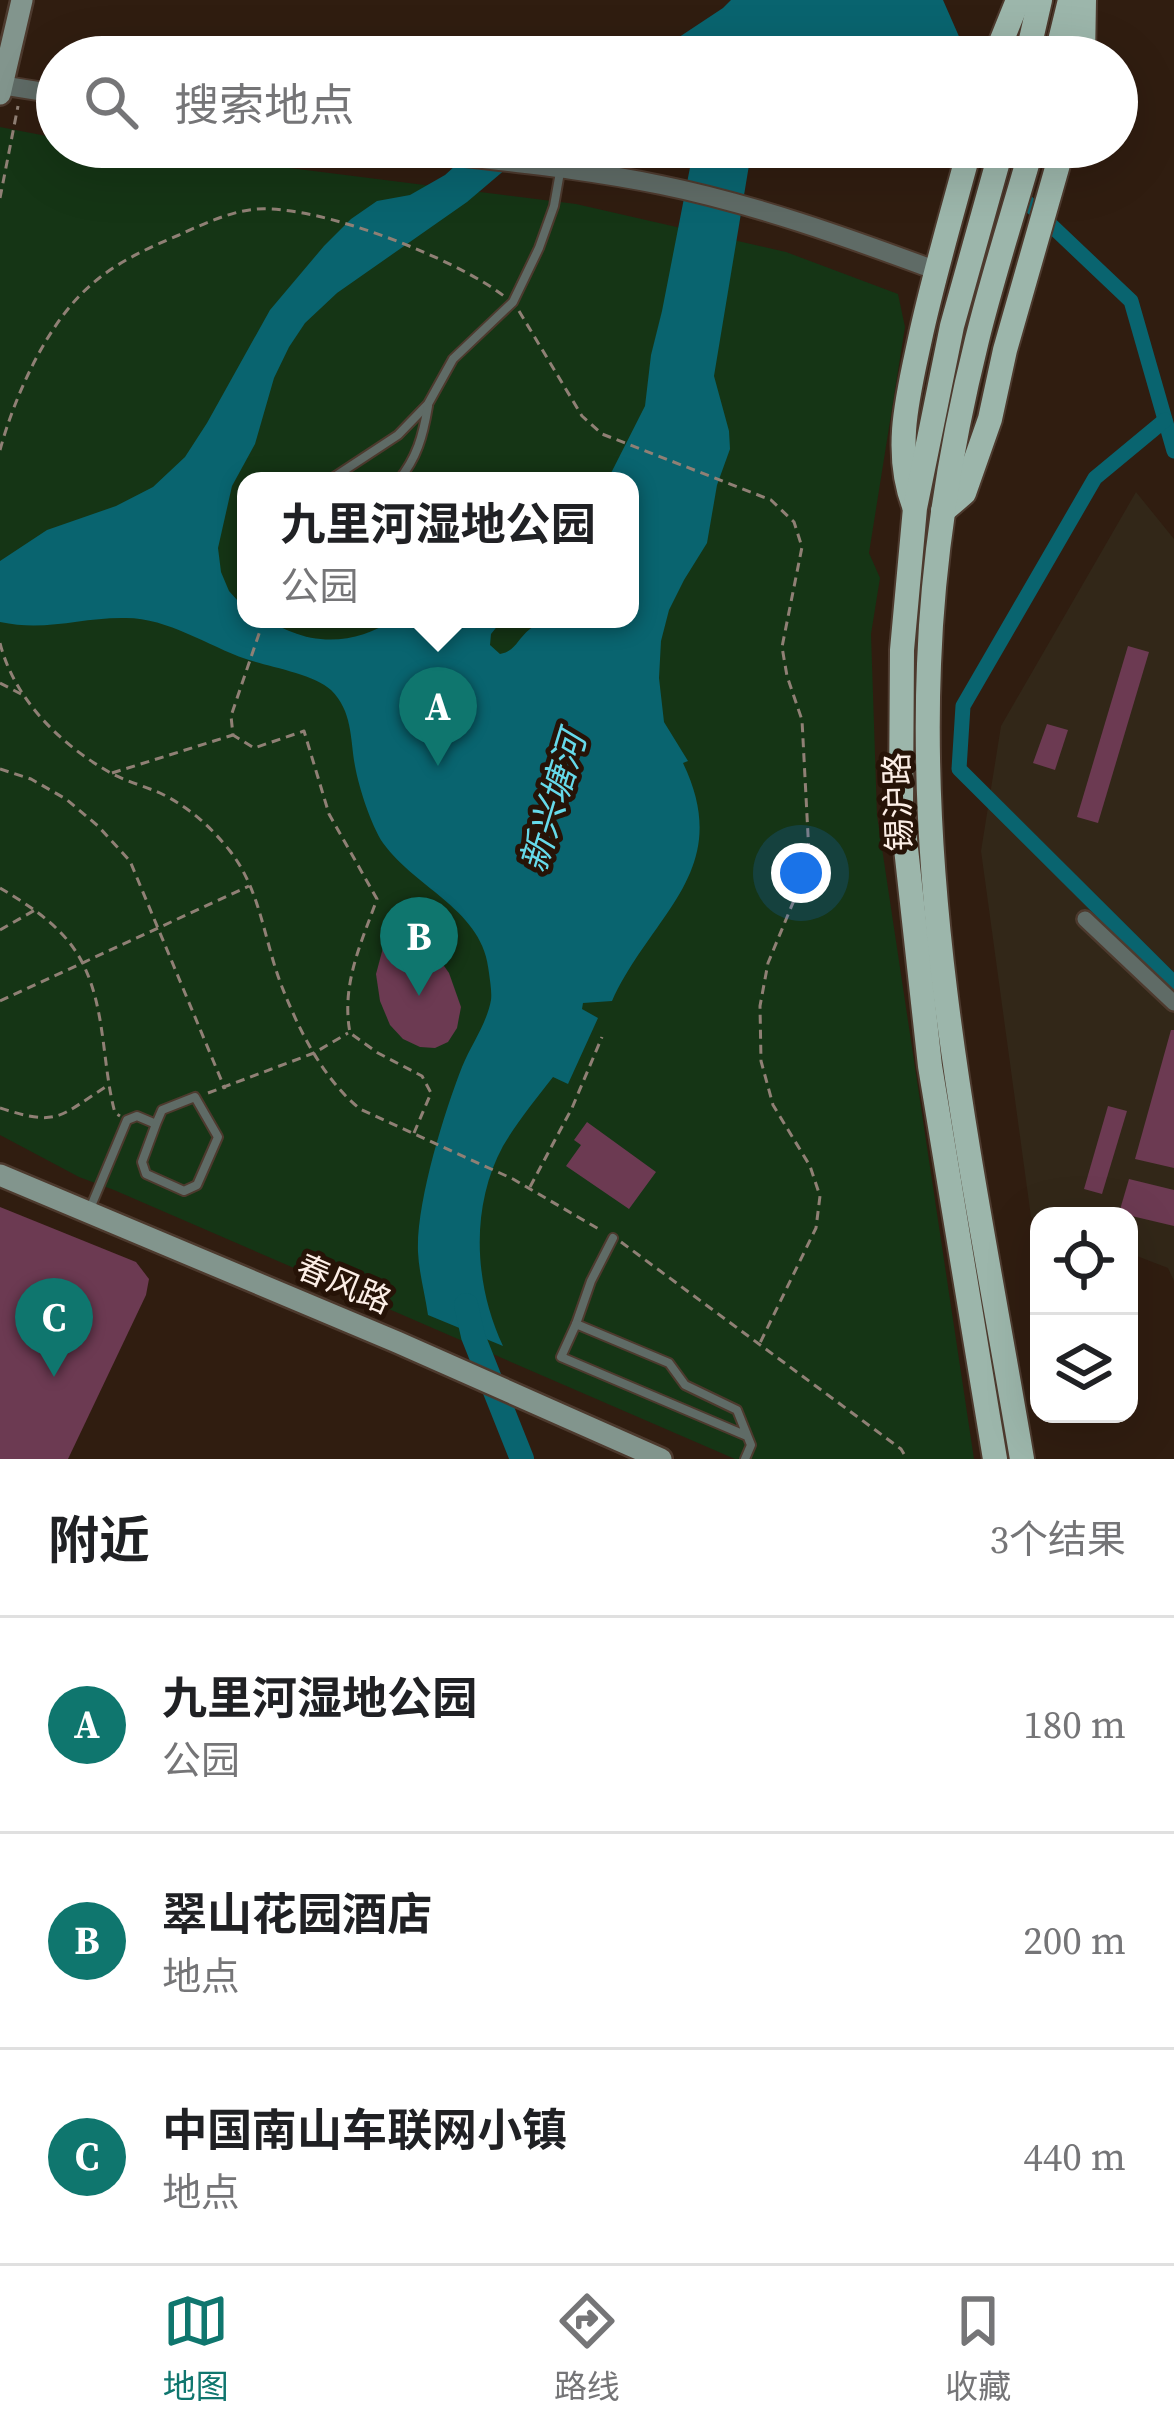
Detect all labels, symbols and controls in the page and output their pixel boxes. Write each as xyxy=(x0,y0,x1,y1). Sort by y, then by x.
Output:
search box xyxy=(36,36,1138,168)
icon: search xyxy=(78,69,144,135)
text: 搜索地点 xyxy=(174,74,354,136)
popup xyxy=(237,472,639,628)
text: 九里河湿地公园 xyxy=(280,493,596,555)
text: 公园 xyxy=(280,560,359,613)
pin: A xyxy=(399,667,477,766)
water label: 新兴塘河 xyxy=(509,720,599,878)
street label: 锡沪路 xyxy=(874,752,922,852)
your location xyxy=(771,843,831,903)
pin: B xyxy=(380,897,458,996)
map controls xyxy=(1030,1207,1138,1423)
button: locate xyxy=(1030,1207,1138,1315)
street label: 春风路 xyxy=(290,1244,398,1324)
pin: C xyxy=(15,1278,93,1377)
button: layers xyxy=(1030,1315,1138,1423)
text: 附近 xyxy=(48,1505,150,1575)
text: 3个结果 xyxy=(989,1513,1126,1566)
text: 九里河湿地公园 xyxy=(162,1667,477,1729)
text: A xyxy=(74,1698,100,1751)
text: 180 m xyxy=(1023,1698,1126,1751)
text: 公园 xyxy=(162,1734,240,1787)
text: 翠山花园酒店 xyxy=(162,1883,432,1945)
text: B xyxy=(74,1914,100,1967)
text: 200 m xyxy=(1023,1914,1126,1967)
text: 地点 xyxy=(162,1950,240,2003)
text: 中国南山车联网小镇 xyxy=(162,2099,567,2161)
text: C xyxy=(75,2130,99,2183)
text: 440 m xyxy=(1023,2130,1126,2183)
text: 地点 xyxy=(162,2166,240,2219)
tab: 地图 xyxy=(163,2288,229,2409)
tab: 路线 xyxy=(554,2288,620,2409)
tab: 收藏 xyxy=(945,2288,1011,2409)

